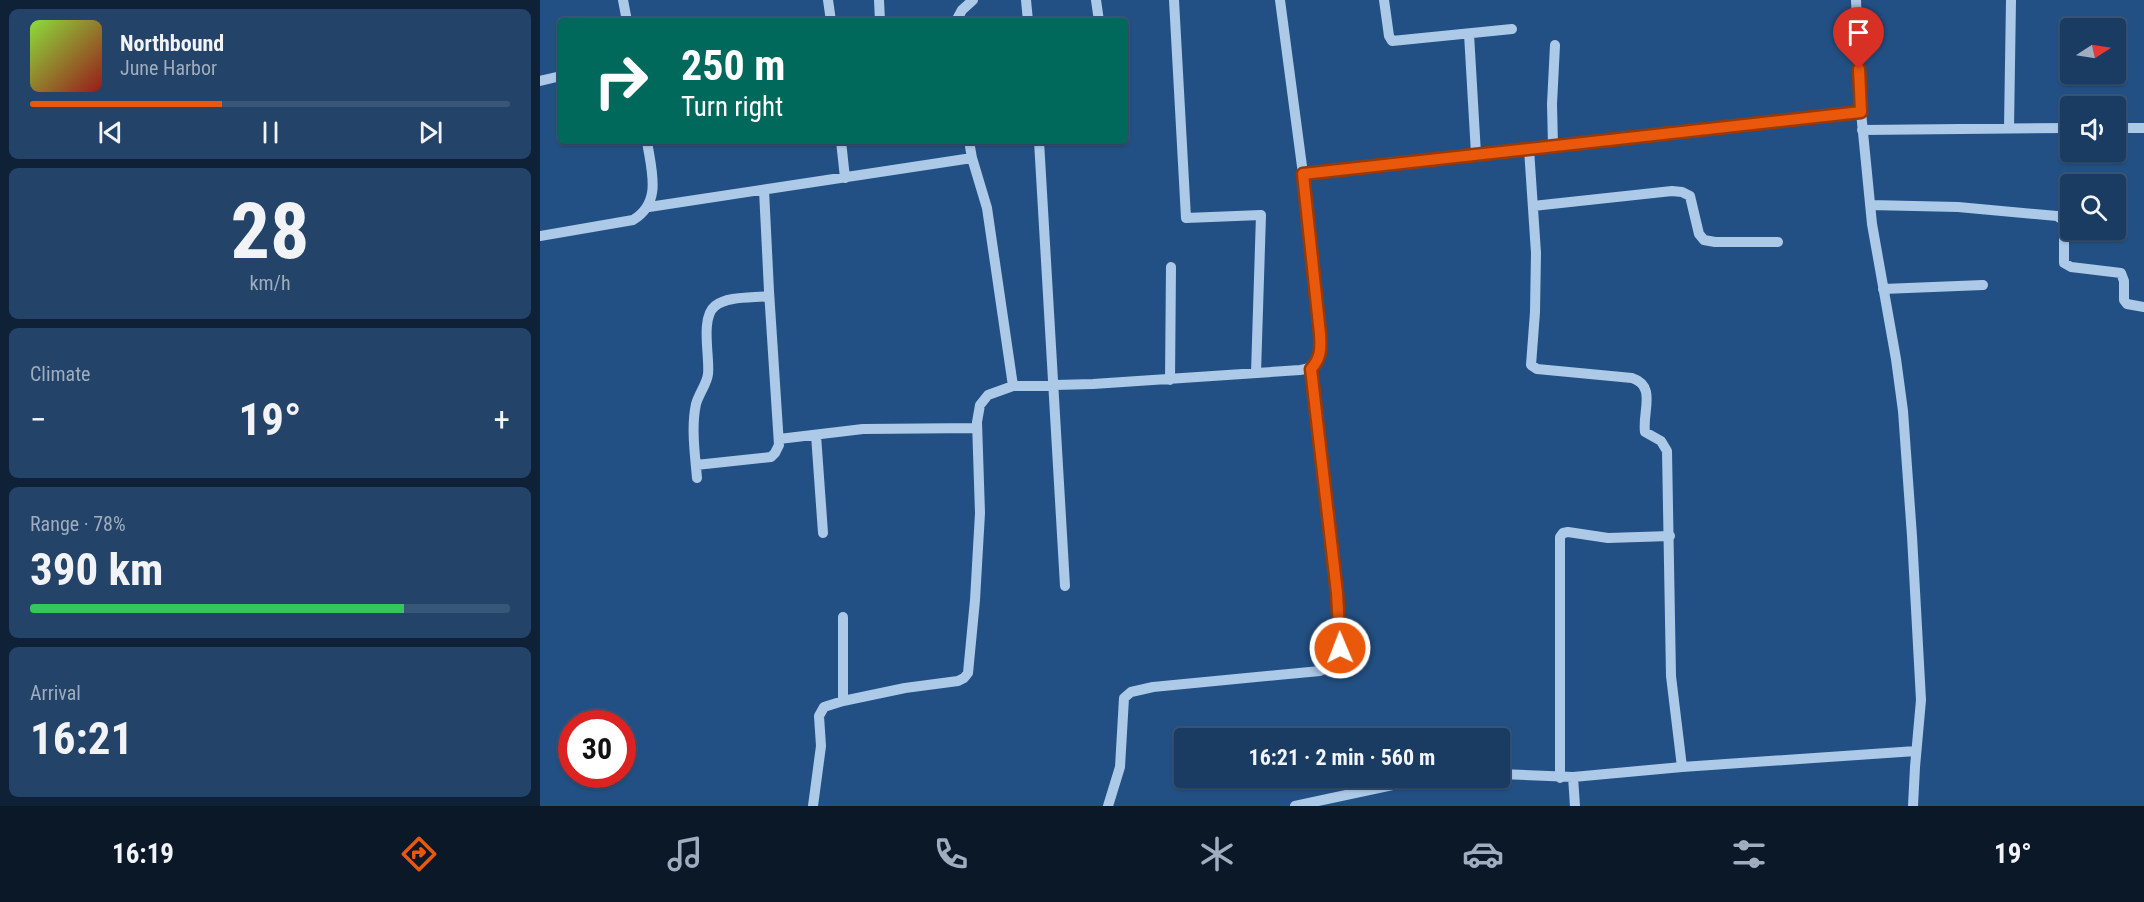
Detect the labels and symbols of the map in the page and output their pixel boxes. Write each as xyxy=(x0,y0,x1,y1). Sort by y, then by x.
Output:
pin xyxy=(1833,7,1884,69)
north arrow xyxy=(2060,18,2126,84)
position arrow xyxy=(1308,616,1372,680)
speed limit sign: 30 xyxy=(558,710,636,788)

